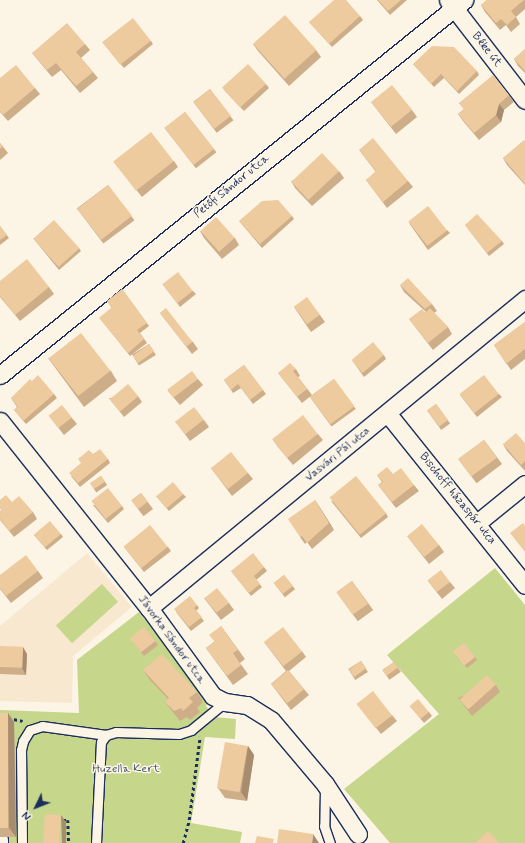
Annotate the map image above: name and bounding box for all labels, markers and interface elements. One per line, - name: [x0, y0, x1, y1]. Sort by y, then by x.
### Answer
- street label: Béke út: [468, 30, 504, 70]
- street label: Petőfi Sándor utca: [191, 152, 273, 222]
- street label: Vasvári Pál utca: [301, 423, 375, 487]
- street label: Bischoff házaspár utca: [414, 449, 500, 549]
- street label: Jávorka Sándor utca: [134, 593, 208, 687]
- park label: Huzella Kert: [93, 763, 159, 777]
- north arrow: [16, 787, 56, 827]
- text: N: [20, 808, 35, 823]

